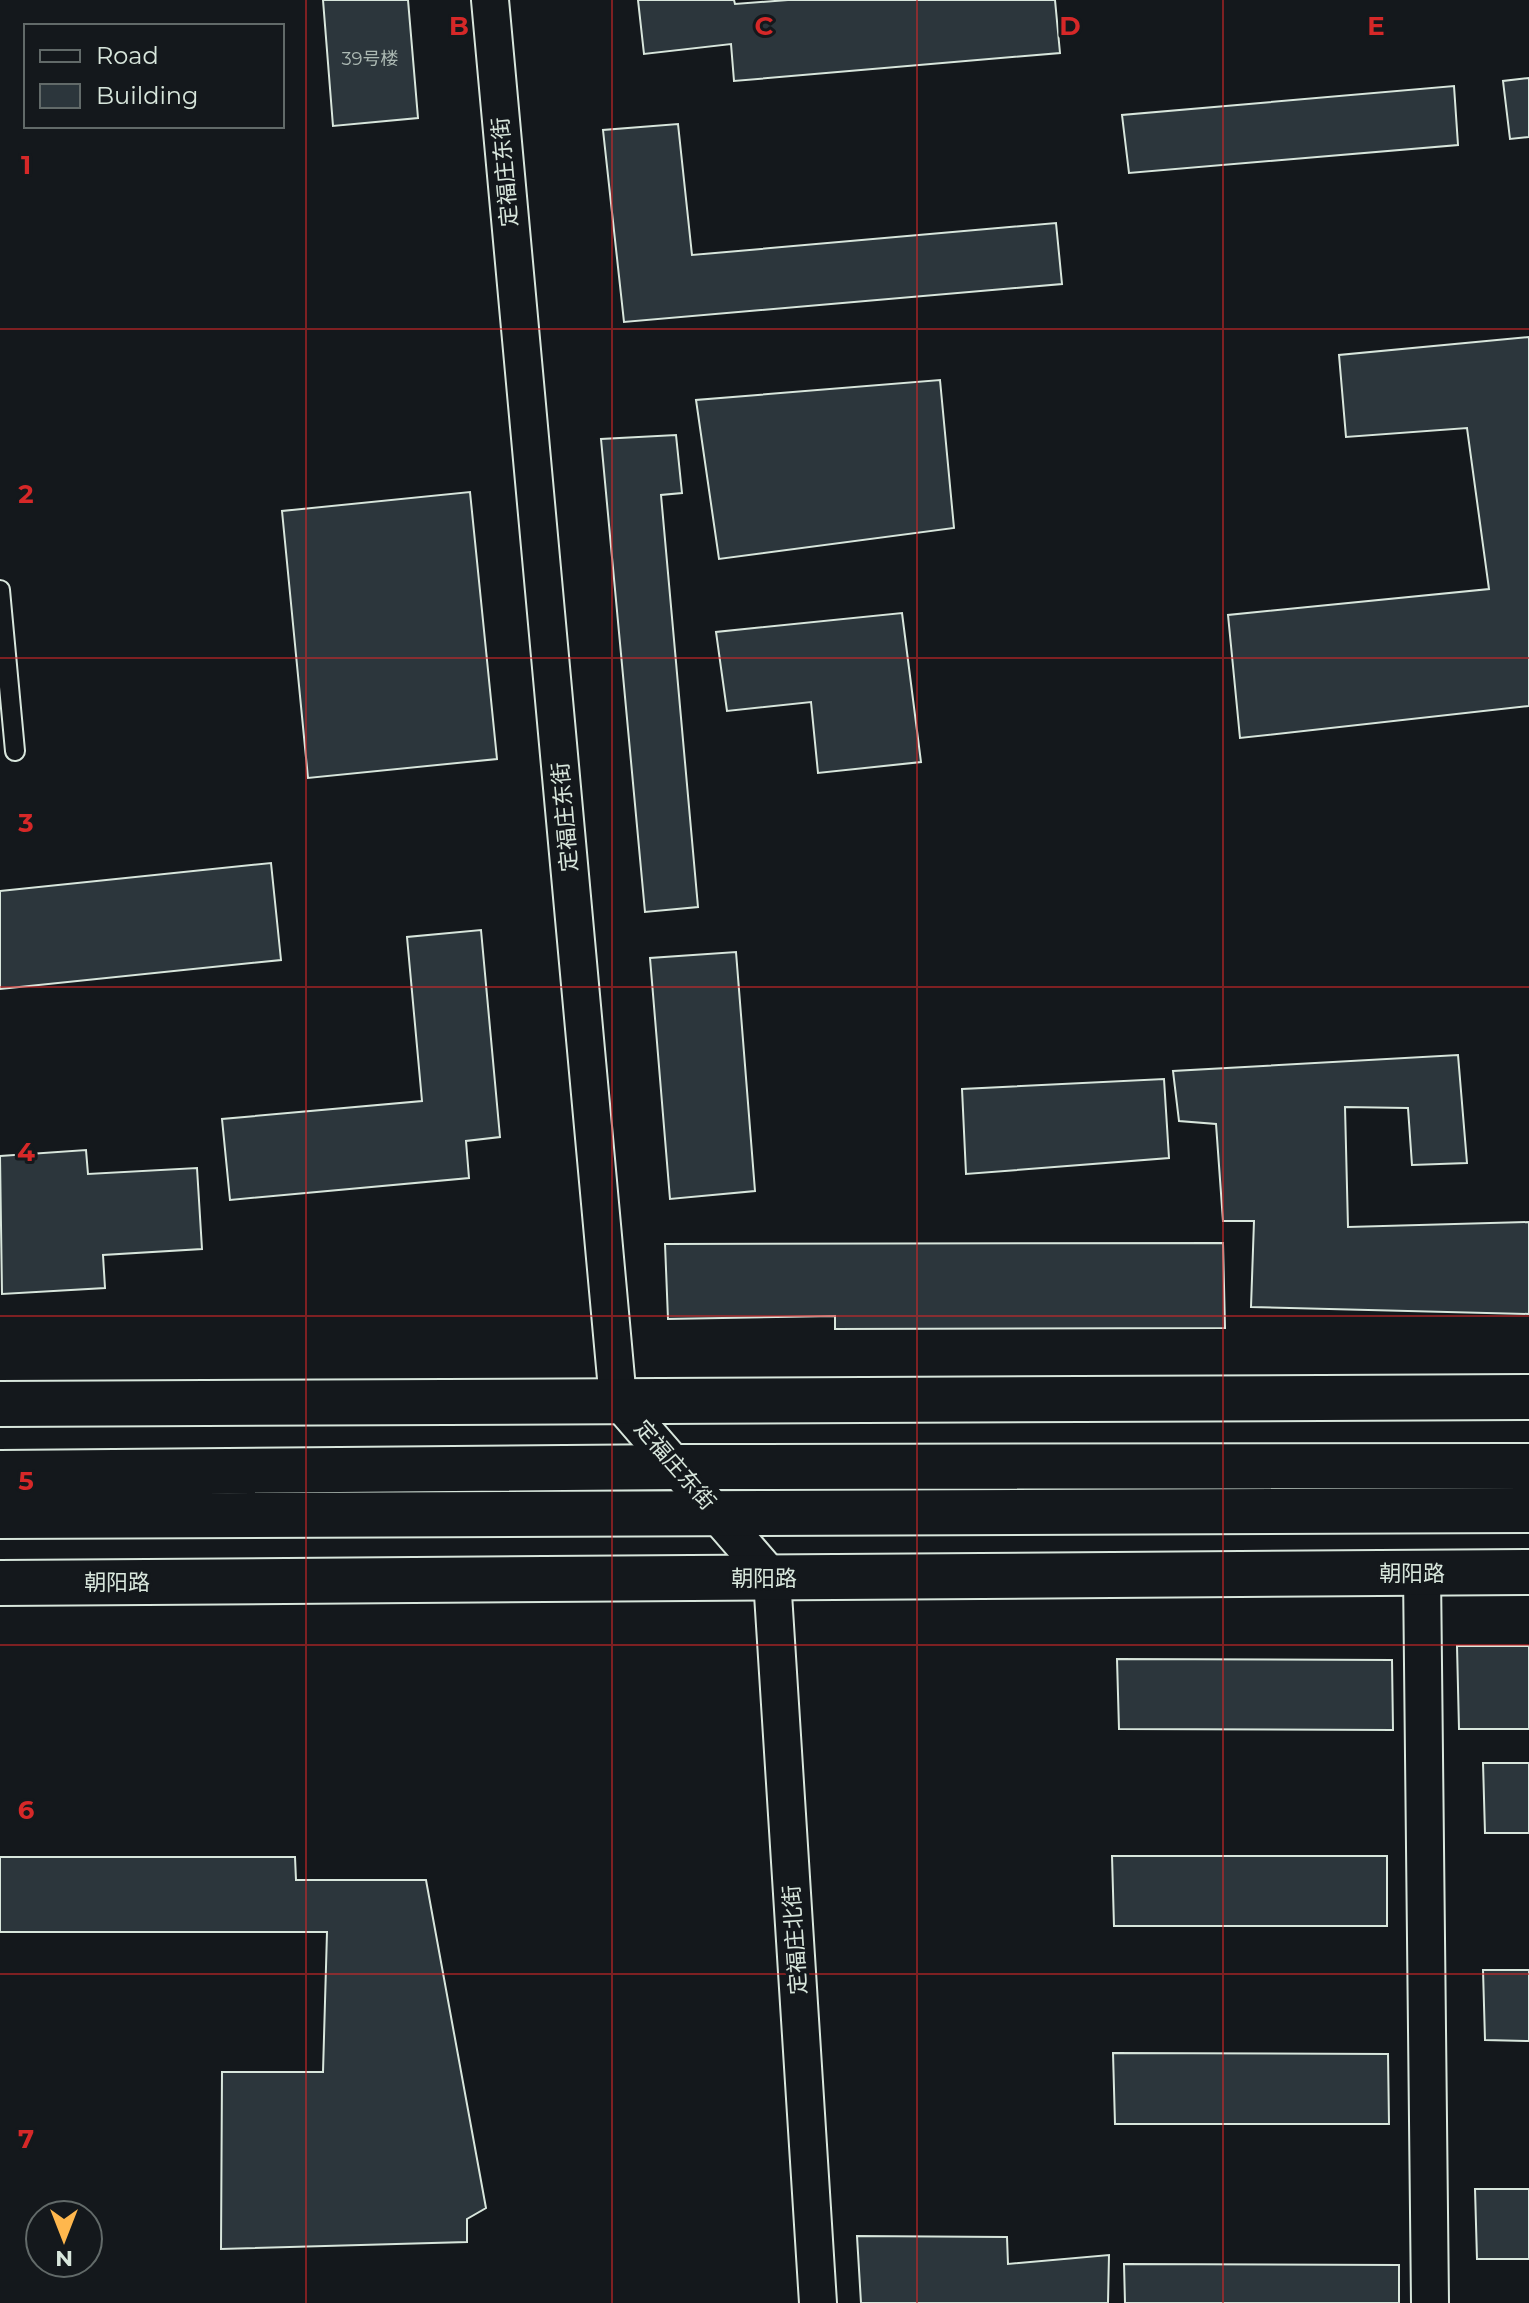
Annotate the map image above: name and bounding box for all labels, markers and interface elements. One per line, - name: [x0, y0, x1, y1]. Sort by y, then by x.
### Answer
- text: B: [449, 10, 469, 42]
- text: C: [755, 10, 774, 42]
- text: D: [1059, 10, 1081, 42]
- text: E: [1367, 10, 1385, 42]
- legend: [24, 24, 284, 128]
- text: Road: [96, 41, 159, 70]
- house number: 39号楼: [341, 48, 399, 70]
- text: Building: [96, 81, 199, 110]
- street label: 定福庄东街: [487, 116, 523, 228]
- text: 1: [21, 149, 31, 181]
- text: 2: [18, 478, 34, 510]
- street label: 定福庄东街: [547, 761, 583, 873]
- text: 3: [17, 807, 34, 839]
- text: 4: [17, 1136, 35, 1168]
- street label: 定福庄东街: [629, 1415, 721, 1515]
- text: 5: [18, 1465, 34, 1497]
- street label: 朝阳路: [1379, 1560, 1445, 1587]
- street label: 朝阳路: [731, 1565, 797, 1592]
- street label: 朝阳路: [84, 1569, 150, 1596]
- text: 6: [18, 1794, 35, 1826]
- street label: 定福庄北街: [778, 1884, 812, 1996]
- text: 7: [18, 2123, 34, 2155]
- north arrow: [24, 2199, 104, 2279]
- text: N: [55, 2245, 73, 2272]

